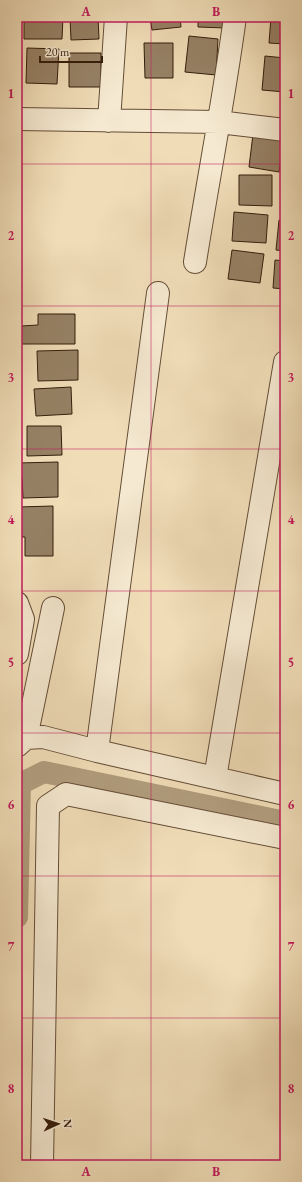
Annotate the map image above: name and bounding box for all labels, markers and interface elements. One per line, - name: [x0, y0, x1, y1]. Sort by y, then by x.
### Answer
- text: A: [80, 3, 91, 20]
- text: B: [212, 3, 220, 20]
- scale bar: [40, 38, 102, 64]
- text: 20 m: [46, 44, 70, 60]
- text: 1: [8, 85, 15, 102]
- text: 1: [288, 85, 295, 102]
- text: 2: [8, 227, 15, 244]
- text: 2: [288, 227, 295, 244]
- text: 3: [8, 369, 15, 386]
- text: 3: [288, 369, 295, 386]
- text: 4: [8, 511, 15, 528]
- text: 4: [288, 511, 295, 528]
- text: 5: [8, 654, 14, 671]
- text: 5: [288, 654, 294, 671]
- text: 6: [8, 796, 15, 813]
- text: 6: [288, 796, 295, 813]
- text: 7: [8, 938, 15, 955]
- text: 7: [288, 938, 295, 955]
- text: 8: [8, 1080, 15, 1097]
- text: 8: [288, 1080, 295, 1097]
- north arrow: [38, 1104, 78, 1144]
- text: N: [61, 1119, 75, 1128]
- text: A: [80, 1163, 91, 1180]
- text: B: [212, 1163, 220, 1180]

